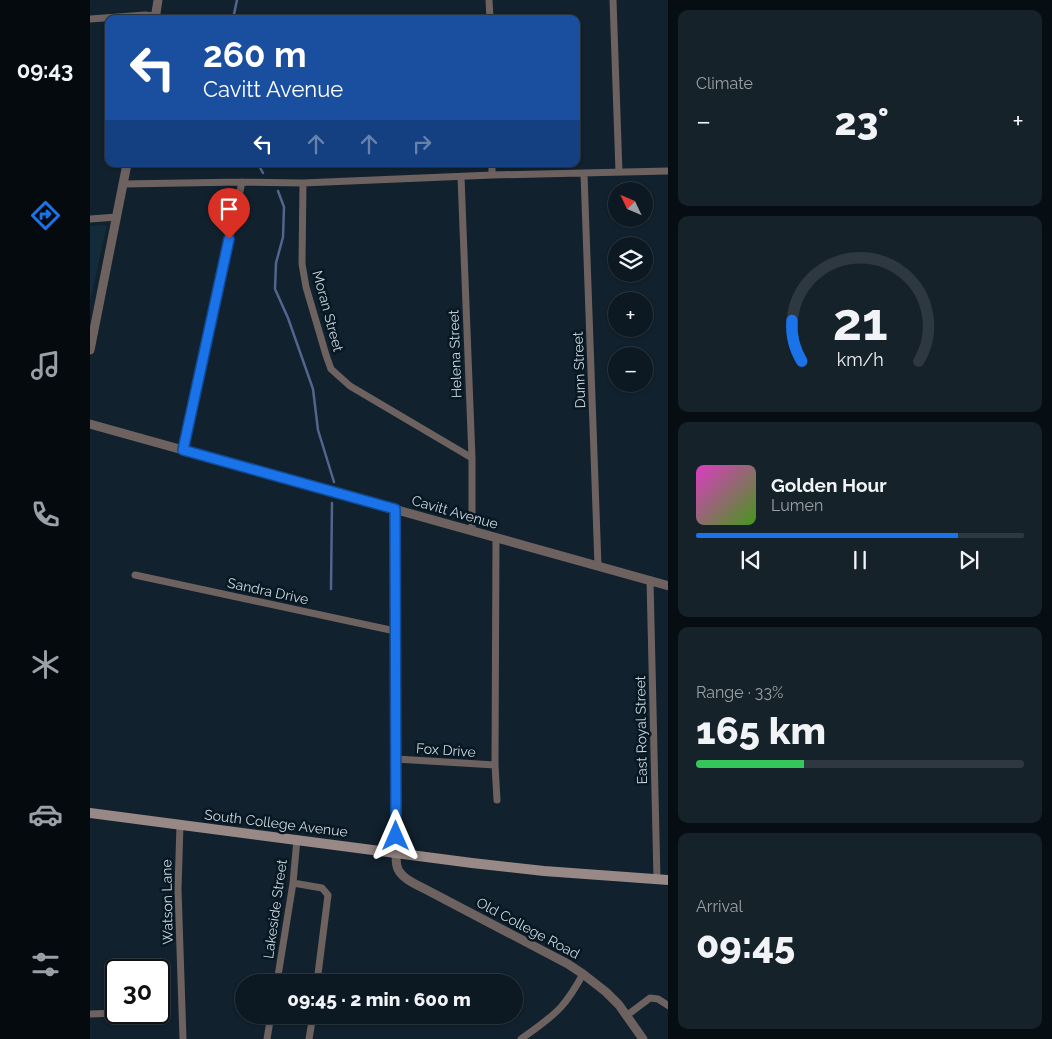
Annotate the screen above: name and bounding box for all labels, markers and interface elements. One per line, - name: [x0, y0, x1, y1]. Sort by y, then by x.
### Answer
- text: 260 m: [203, 34, 306, 75]
- icon: left: [120, 35, 185, 100]
- text: 09:43: [17, 57, 73, 83]
- text: Climate: [696, 74, 753, 93]
- text: Cavitt Avenue: [203, 76, 343, 102]
- text: 23°: [835, 99, 889, 144]
- text: −: [696, 105, 711, 138]
- text: +: [1012, 105, 1024, 138]
- icon: left: [249, 130, 277, 158]
- icon: ahead: [302, 130, 330, 158]
- icon: ahead: [355, 130, 383, 158]
- icon: right: [408, 130, 436, 158]
- north arrow: [608, 182, 652, 228]
- map controls: [608, 182, 653, 392]
- pin: [208, 188, 250, 239]
- icon: arrive: [215, 195, 243, 223]
- icon: directions: [28, 198, 63, 233]
- button: layers: [608, 237, 653, 282]
- street label: Moran Street: [309, 269, 347, 354]
- text: 21: [832, 291, 888, 352]
- button: +: [608, 292, 653, 337]
- street label: Helena Street: [445, 309, 465, 399]
- street label: Dunn Street: [570, 331, 588, 409]
- button: −: [608, 347, 653, 392]
- icon: music: [28, 348, 63, 383]
- text: km/h: [836, 349, 884, 370]
- text: Golden Hour: [771, 474, 887, 496]
- street label: Cavitt Avenue: [410, 492, 500, 532]
- text: Lumen: [771, 496, 823, 515]
- icon: phone: [28, 497, 63, 532]
- icon: previous: [737, 546, 765, 574]
- icon: pause: [846, 546, 874, 574]
- icon: next: [955, 546, 983, 574]
- street label: Sandra Drive: [226, 575, 310, 607]
- icon: climate: [28, 647, 63, 682]
- street label: East Royal Street: [632, 675, 650, 785]
- text: Range · 33%: [696, 683, 783, 702]
- text: 165 km: [696, 708, 826, 753]
- street label: Fox Drive: [416, 740, 476, 760]
- icon: car: [28, 797, 63, 832]
- street label: South College Avenue: [203, 806, 349, 840]
- position arrow: [369, 809, 421, 861]
- street label: Lakeside Street: [260, 858, 290, 960]
- street label: Watson Lane: [158, 859, 176, 945]
- street label: Old College Road: [474, 894, 582, 962]
- text: Arrival: [696, 897, 743, 916]
- text: 09:45: [696, 922, 795, 967]
- icon: filters: [28, 947, 63, 982]
- speed limit sign: 30: [105, 959, 170, 1024]
- text: 09:45 · 2 min · 600 m: [287, 988, 471, 1010]

